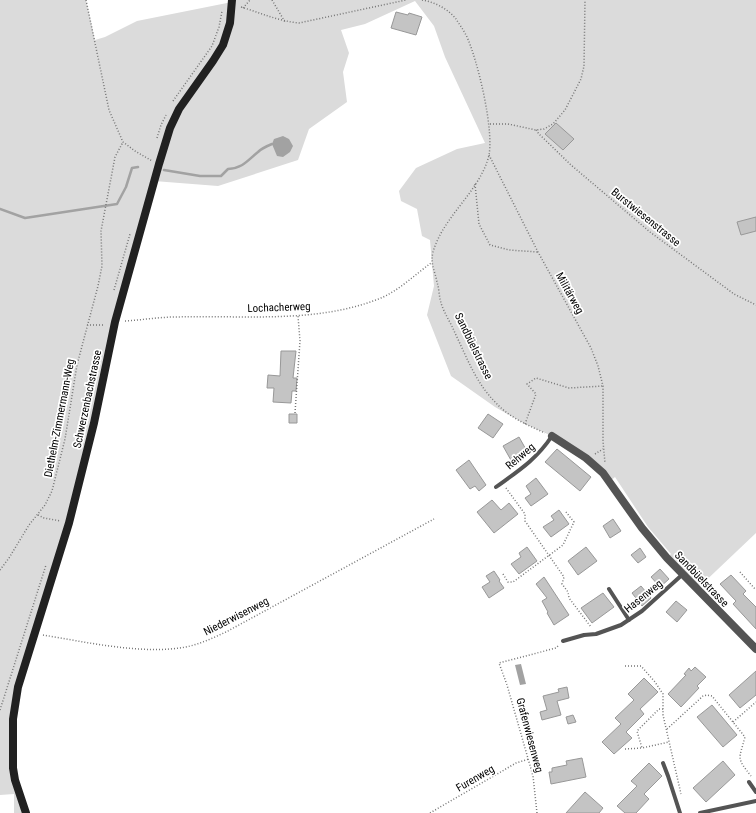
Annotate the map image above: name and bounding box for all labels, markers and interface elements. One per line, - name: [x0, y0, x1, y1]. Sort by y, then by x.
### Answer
- street label: Burstwiesenstrasse: [609, 186, 683, 249]
- street label: Militärweg: [553, 270, 586, 316]
- street label: Lochacherweg: [247, 300, 311, 315]
- street label: Sandbüelstrasse: [452, 311, 495, 381]
- street label: Schwerzenbachstrasse: [71, 349, 104, 449]
- street label: Diethelm-Zimmermann-Weg: [42, 358, 77, 478]
- street label: Rehweg: [503, 440, 538, 472]
- street label: Sandbüelstrasse: [672, 549, 731, 610]
- street label: Hasenweg: [622, 577, 665, 616]
- street label: Niederwisenweg: [201, 594, 271, 638]
- street label: Grafenwiesenweg: [513, 696, 546, 774]
- street label: Furenweg: [454, 762, 497, 795]

